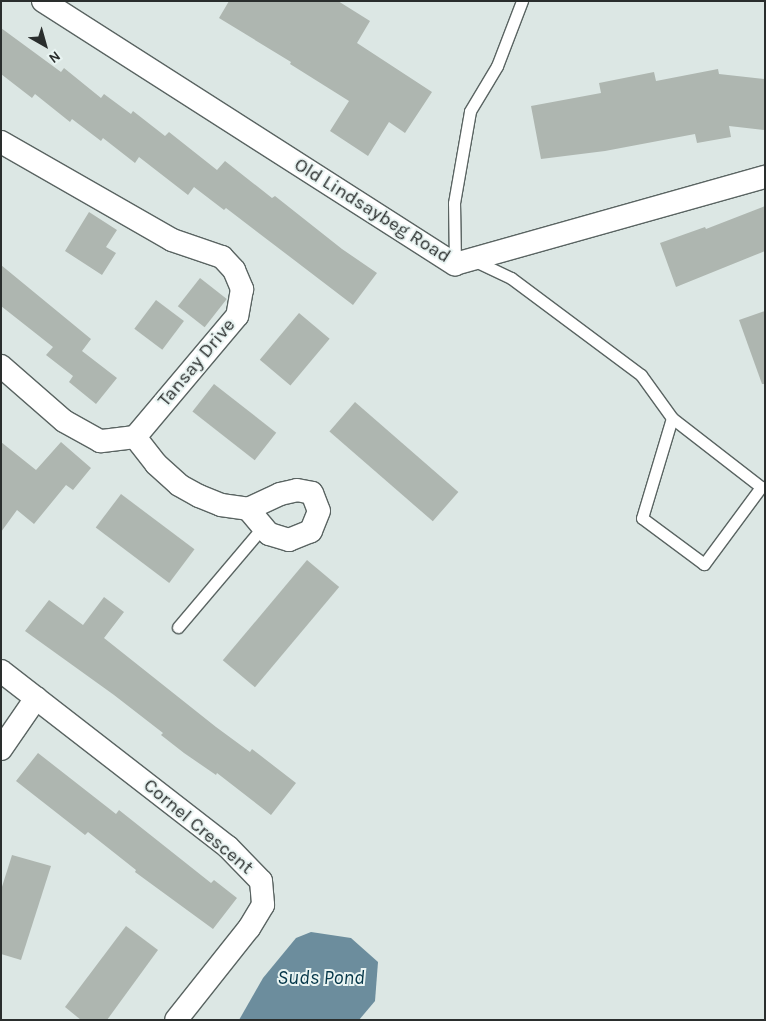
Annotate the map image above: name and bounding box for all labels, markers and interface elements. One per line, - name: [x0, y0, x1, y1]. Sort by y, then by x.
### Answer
- north arrow: [20, 20, 70, 70]
- text: N: [45, 47, 64, 67]
- street label: Old Lindsaybeg Road: [290, 154, 454, 268]
- street label: Tansay Drive: [154, 314, 240, 412]
- street label: Cornel Crescent: [138, 774, 258, 880]
- water label: Suds Pond: [277, 965, 365, 989]

